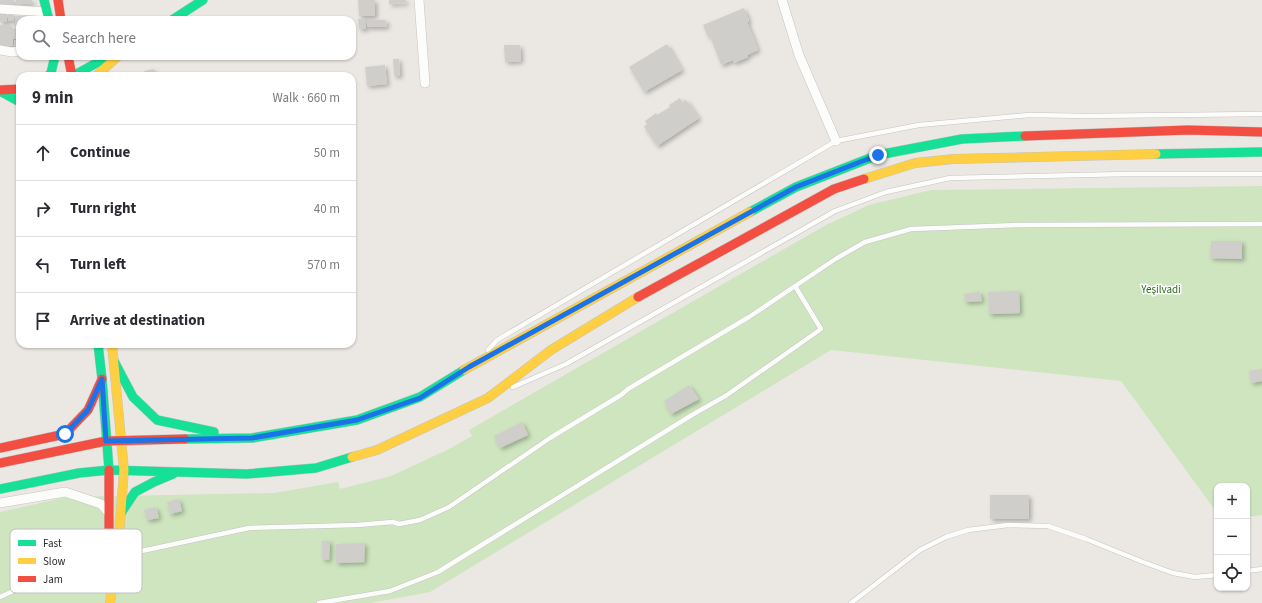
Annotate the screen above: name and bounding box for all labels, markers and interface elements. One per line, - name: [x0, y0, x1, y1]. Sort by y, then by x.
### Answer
- search box: [16, 16, 356, 60]
- icon: search: [30, 27, 52, 49]
- text: Search here: [62, 28, 136, 49]
- text: 9 min: [32, 86, 73, 110]
- text: Walk · 660 m: [272, 89, 340, 107]
- icon: ahead: [32, 142, 54, 164]
- text: Continue: [70, 142, 130, 163]
- text: 50 m: [314, 144, 340, 162]
- route end: [869, 146, 887, 164]
- icon: right: [32, 198, 54, 220]
- text: Turn right: [70, 198, 136, 219]
- text: 40 m: [314, 200, 340, 218]
- icon: left: [32, 254, 54, 276]
- text: Turn left: [70, 254, 126, 275]
- text: 570 m: [307, 256, 340, 274]
- park label: Yeşilvadi: [1140, 282, 1181, 297]
- icon: arrive: [32, 310, 54, 332]
- text: Arrive at destination: [70, 310, 205, 331]
- route start: [56, 425, 74, 443]
- map controls: [1214, 483, 1250, 591]
- button: +: [1214, 483, 1250, 519]
- button: −: [1214, 519, 1250, 555]
- legend: [10, 529, 142, 593]
- text: Fast: [43, 536, 62, 551]
- text: Slow: [43, 554, 66, 569]
- button: locate: [1214, 555, 1250, 591]
- text: Jam: [43, 572, 63, 587]

